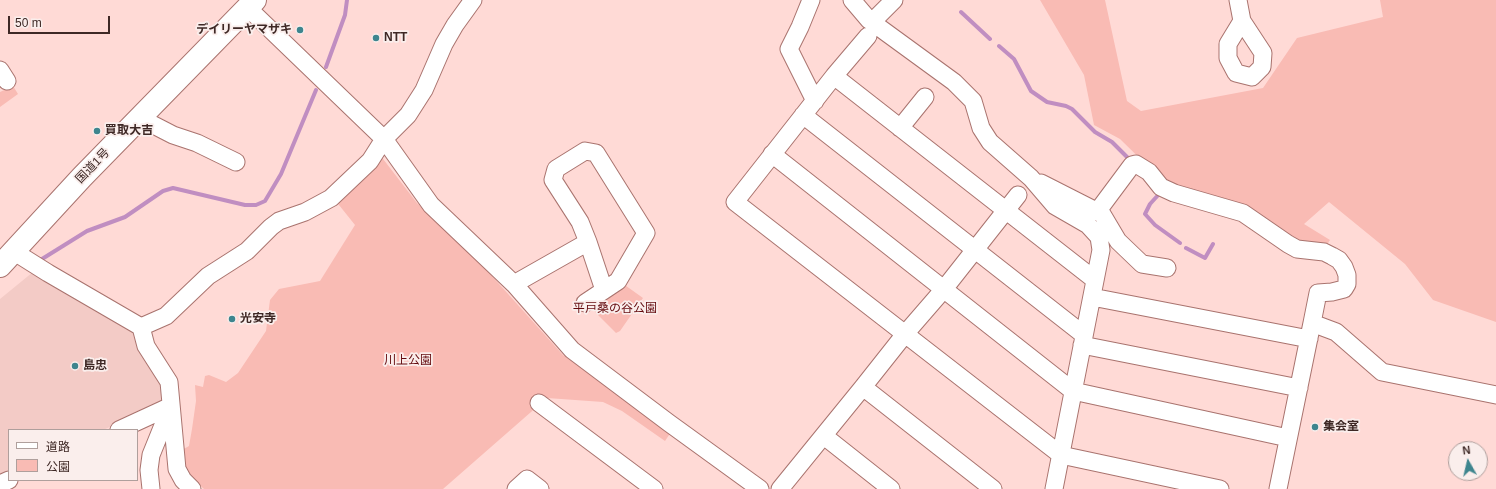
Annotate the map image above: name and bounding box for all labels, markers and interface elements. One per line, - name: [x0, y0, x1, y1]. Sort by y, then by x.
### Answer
- scale bar: [10, 8, 112, 34]
- text: 50 m: [15, 16, 42, 30]
- place label: デイリーヤマザキ: [196, 23, 292, 37]
- marker: デイリーヤマザキ: [295, 25, 305, 35]
- place label: NTT: [384, 31, 407, 45]
- marker: NTT: [371, 33, 381, 43]
- place label: 買取大吉: [105, 124, 153, 138]
- marker: 買取大吉: [92, 126, 102, 136]
- street label: 国道1号: [73, 146, 113, 186]
- park label: 平戸桑の谷公園: [573, 302, 657, 316]
- place label: 光安寺: [240, 312, 276, 326]
- marker: 光安寺: [227, 314, 237, 324]
- park label: 川上公園: [384, 354, 432, 368]
- place label: 島忠: [83, 359, 107, 373]
- marker: 島忠: [70, 361, 80, 371]
- place label: 集会室: [1323, 420, 1359, 434]
- marker: 集会室: [1310, 422, 1320, 432]
- legend: [8, 429, 138, 481]
- text: 道路: [46, 440, 70, 454]
- north arrow: [1448, 441, 1488, 481]
- text: N: [1462, 444, 1471, 457]
- text: 公園: [46, 460, 70, 474]

